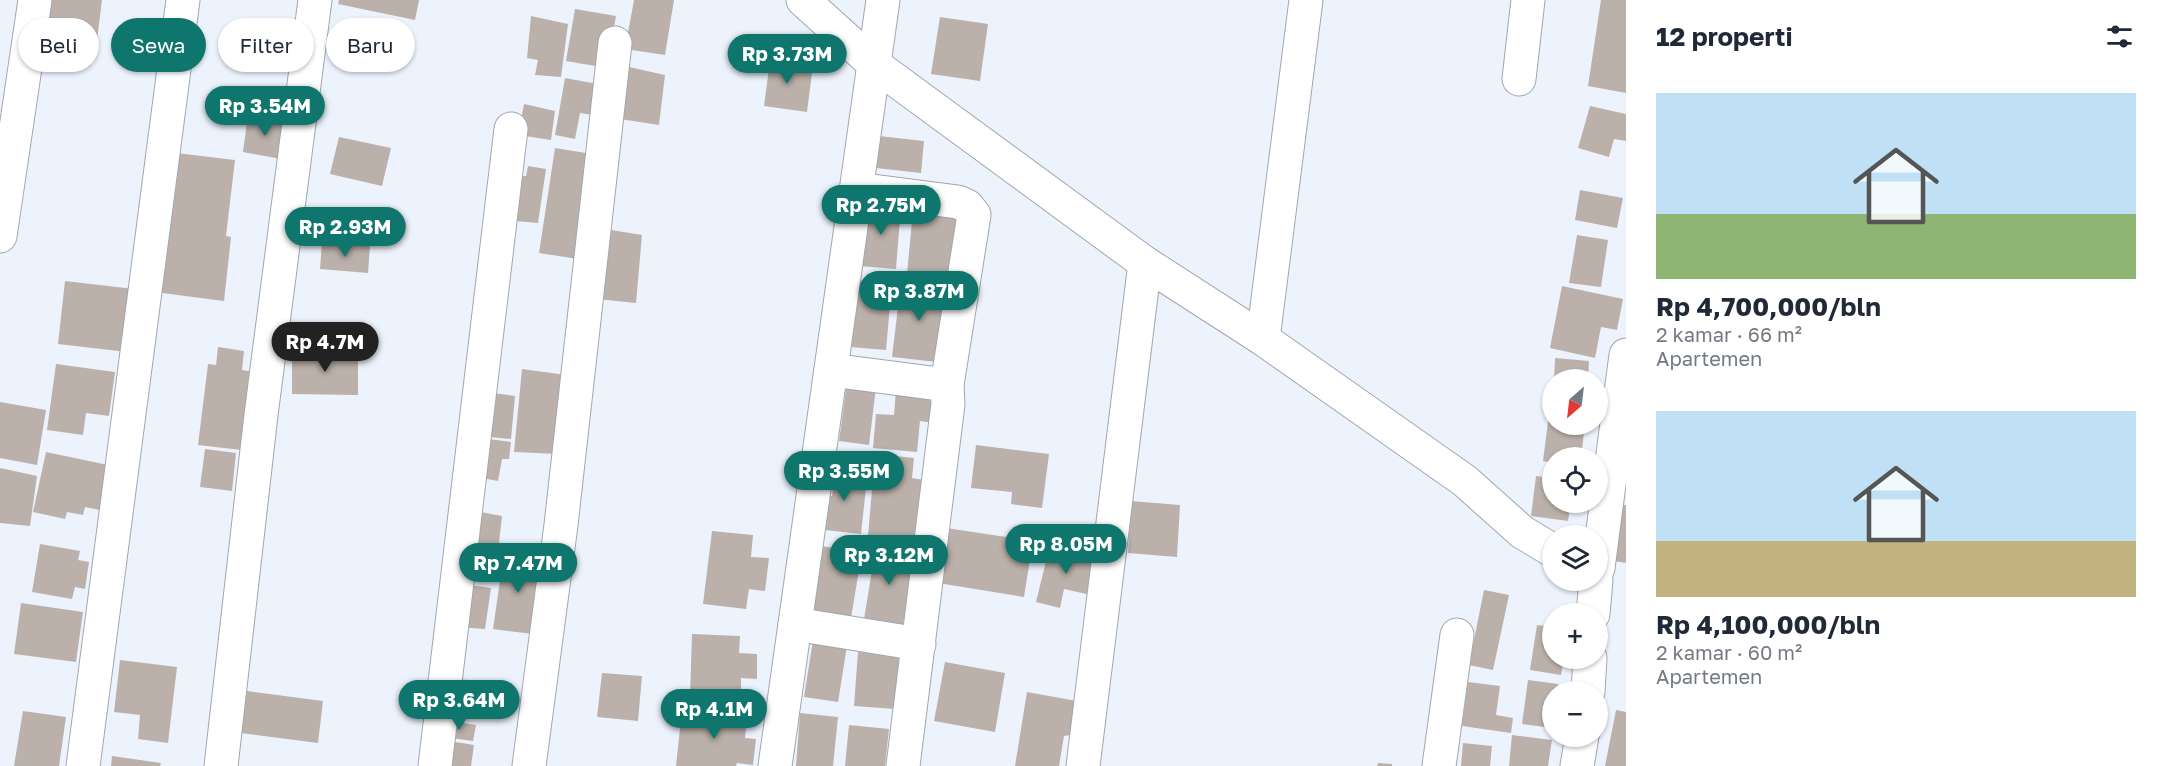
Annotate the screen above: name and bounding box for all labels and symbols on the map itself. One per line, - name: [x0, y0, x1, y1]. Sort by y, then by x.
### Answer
- pin: Rp 3.73M: [725, 34, 849, 85]
- pin: Rp 3.54M: [203, 86, 327, 137]
- pin: Rp 2.75M: [819, 185, 943, 236]
- pin: Rp 2.93M: [283, 207, 407, 258]
- pin: Rp 3.87M: [857, 271, 981, 322]
- pin: Rp 4.7M: [270, 322, 380, 373]
- north arrow: [1542, 369, 1608, 435]
- pin: Rp 3.55M: [782, 451, 906, 502]
- pin: Rp 8.05M: [1004, 524, 1128, 575]
- pin: Rp 3.12M: [827, 535, 951, 586]
- pin: Rp 7.47M: [456, 543, 580, 594]
- pin: Rp 3.64M: [397, 680, 521, 731]
- pin: Rp 4.1M: [659, 689, 769, 740]

